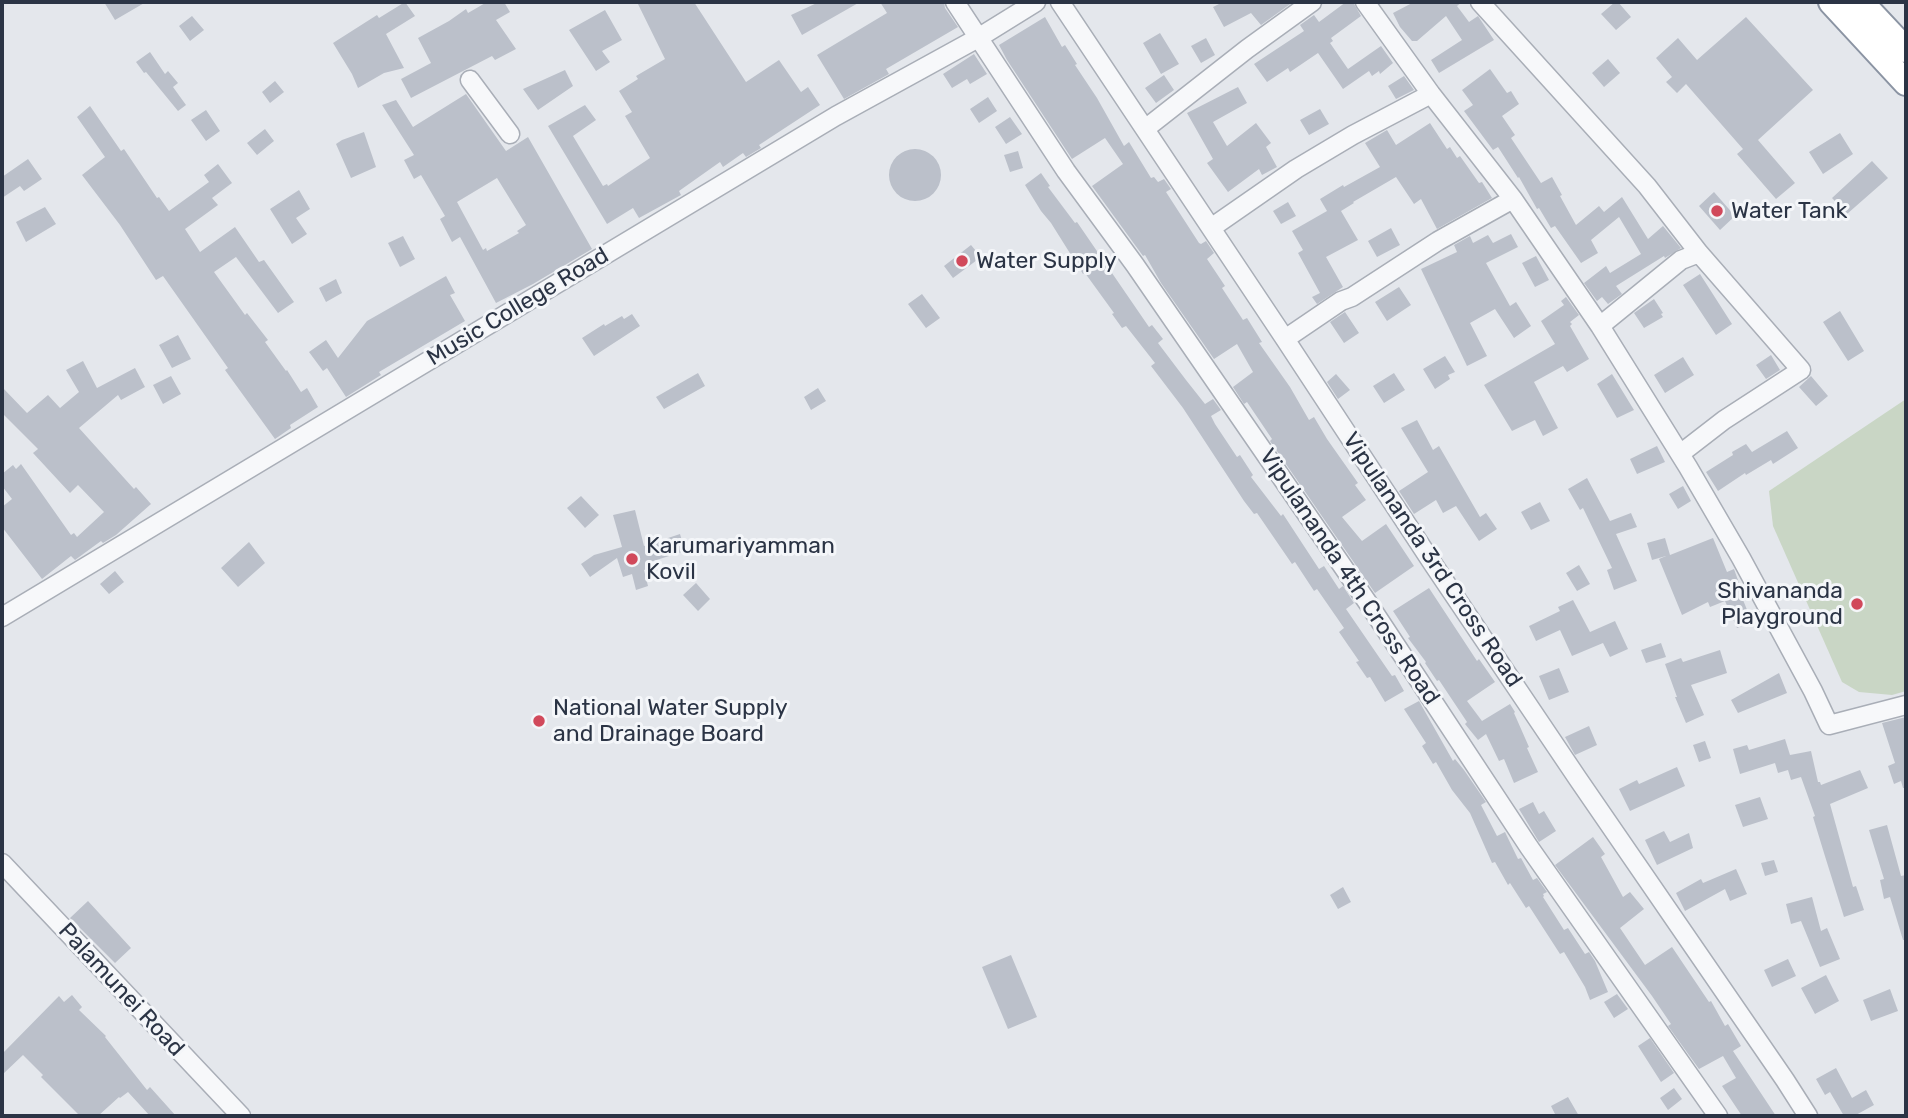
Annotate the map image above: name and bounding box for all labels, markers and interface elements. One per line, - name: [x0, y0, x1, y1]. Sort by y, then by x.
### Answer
- place label: Water Tank: [1731, 197, 1847, 225]
- marker: Water Tank: [1709, 203, 1725, 219]
- street label: Music College Road: [422, 242, 614, 372]
- place label: Water Supply: [976, 247, 1117, 275]
- marker: Water Supply: [954, 253, 970, 269]
- street label: Vipulananda 3rd Cross Road: [1336, 427, 1528, 693]
- street label: Vipulananda 4th Cross Road: [1253, 444, 1445, 710]
- place label: Karumariyamman Kovil: [646, 532, 835, 586]
- marker: Karumariyamman Kovil: [624, 551, 640, 567]
- place label: Shivananda Playground: [1717, 577, 1843, 631]
- marker: Shivananda Playground: [1849, 596, 1865, 612]
- place label: National Water Supply and Drainage Board: [553, 694, 788, 748]
- marker: National Water Supply and Drainage Board: [531, 713, 547, 729]
- street label: Palamunei Road: [52, 918, 190, 1062]

